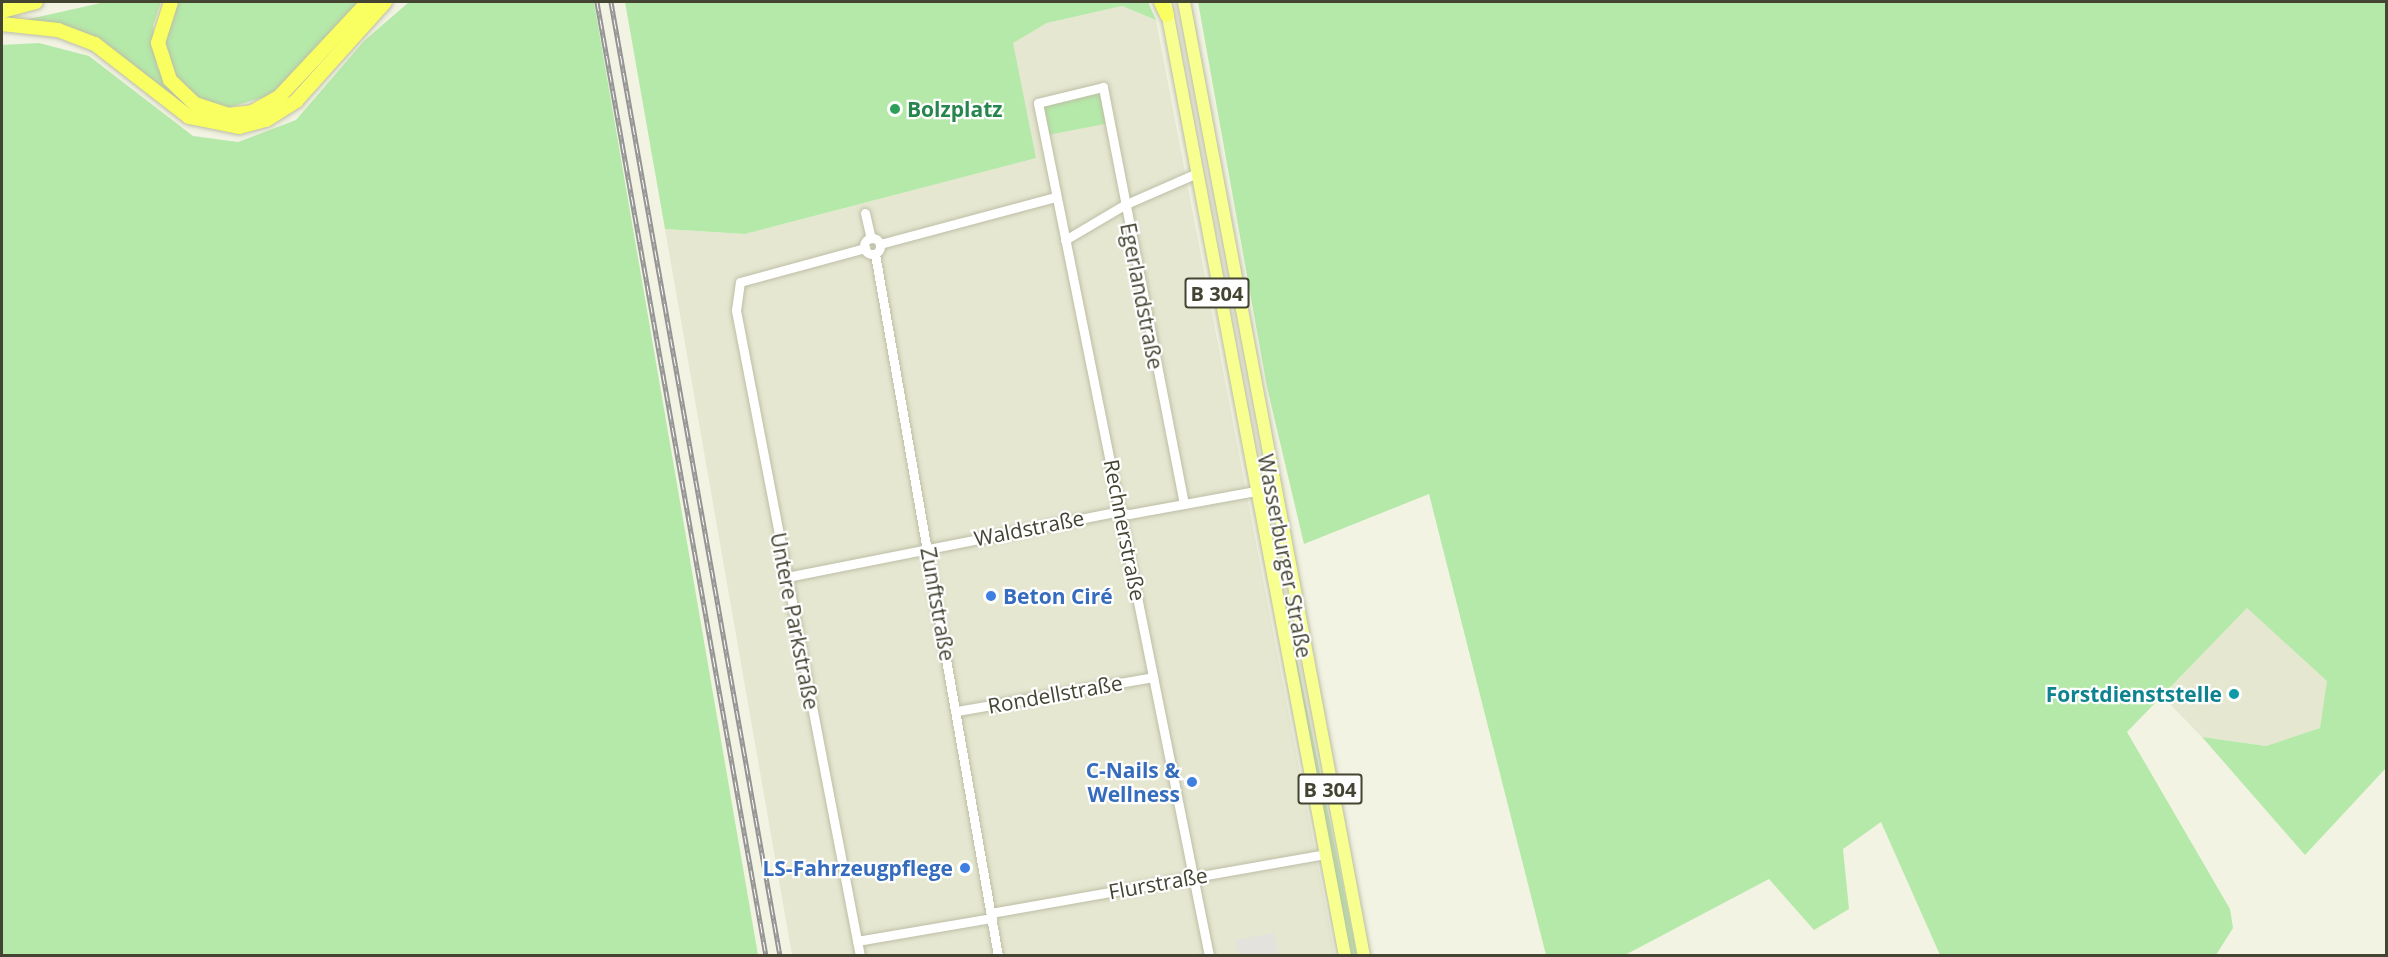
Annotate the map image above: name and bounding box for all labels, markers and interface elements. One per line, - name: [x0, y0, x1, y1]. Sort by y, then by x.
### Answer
- place label: Bolzplatz: [907, 96, 1003, 122]
- marker: Bolzplatz: [888, 102, 902, 116]
- street label: Egerlandstraße: [1115, 221, 1169, 371]
- road number: B 304: [1184, 276, 1250, 310]
- street label: Wasserburger Straße: [1253, 452, 1317, 660]
- street label: Rechnerstraße: [1099, 457, 1151, 603]
- street label: Waldstraße: [972, 505, 1086, 551]
- street label: Untere Parkstraße: [765, 530, 825, 712]
- street label: Zunftstraße: [916, 545, 960, 663]
- place label: Beton Ciré: [1003, 583, 1113, 609]
- marker: Beton Ciré: [984, 589, 998, 603]
- street label: Rondellstraße: [986, 670, 1124, 718]
- place label: Forstdienststelle: [2046, 681, 2222, 707]
- marker: Forstdienststelle: [2227, 687, 2241, 701]
- place label: C-Nails & Wellness: [1086, 757, 1180, 807]
- road number: B 304: [1297, 772, 1363, 806]
- marker: C-Nails & Wellness: [1185, 775, 1199, 789]
- place label: LS-Fahrzeugpflege: [762, 855, 953, 881]
- marker: LS-Fahrzeugpflege: [958, 861, 972, 875]
- street label: Flurstraße: [1106, 862, 1210, 904]

